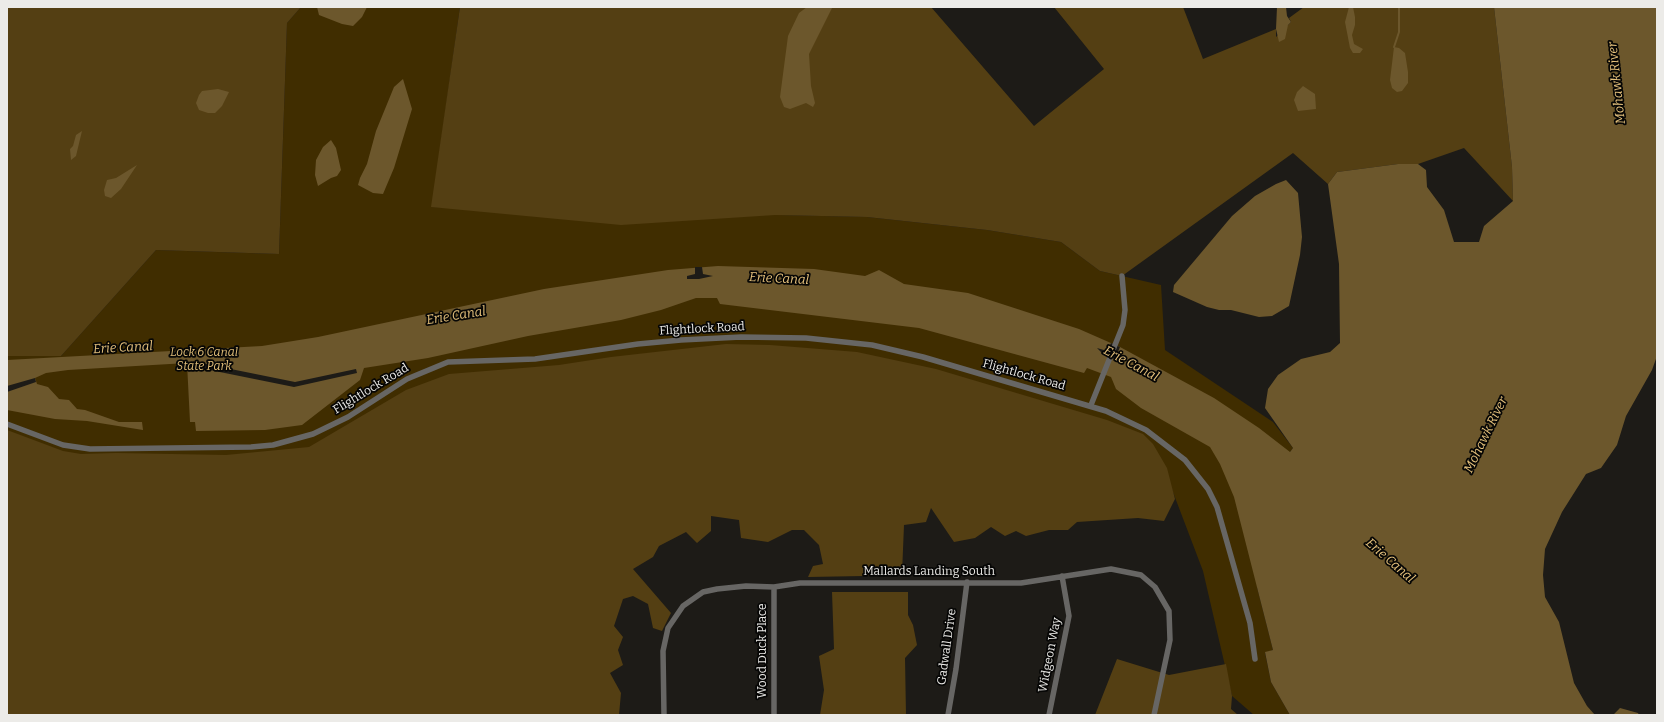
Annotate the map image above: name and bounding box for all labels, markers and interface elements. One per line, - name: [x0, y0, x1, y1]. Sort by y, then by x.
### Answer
- water label: Mohawk River: [1605, 41, 1629, 125]
- water label: Erie Canal: [749, 270, 809, 288]
- water label: Erie Canal: [425, 304, 487, 328]
- street label: Flightlock Road: [659, 320, 745, 338]
- water label: Erie Canal: [93, 339, 153, 357]
- water label: Erie Canal: [1101, 343, 1161, 385]
- park label: Lock 6 Canal State Park: [170, 346, 238, 374]
- street label: Flightlock Road: [981, 356, 1067, 394]
- street label: Flightlock Road: [331, 361, 411, 417]
- water label: Mohawk River: [1461, 395, 1511, 475]
- water label: Erie Canal: [1362, 535, 1418, 587]
- street label: Mallards Landing South: [863, 565, 995, 579]
- street label: Wood Duck Place: [756, 603, 770, 699]
- street label: Gadwall Drive: [935, 608, 959, 686]
- street label: Widgeon Way: [1036, 616, 1064, 694]

